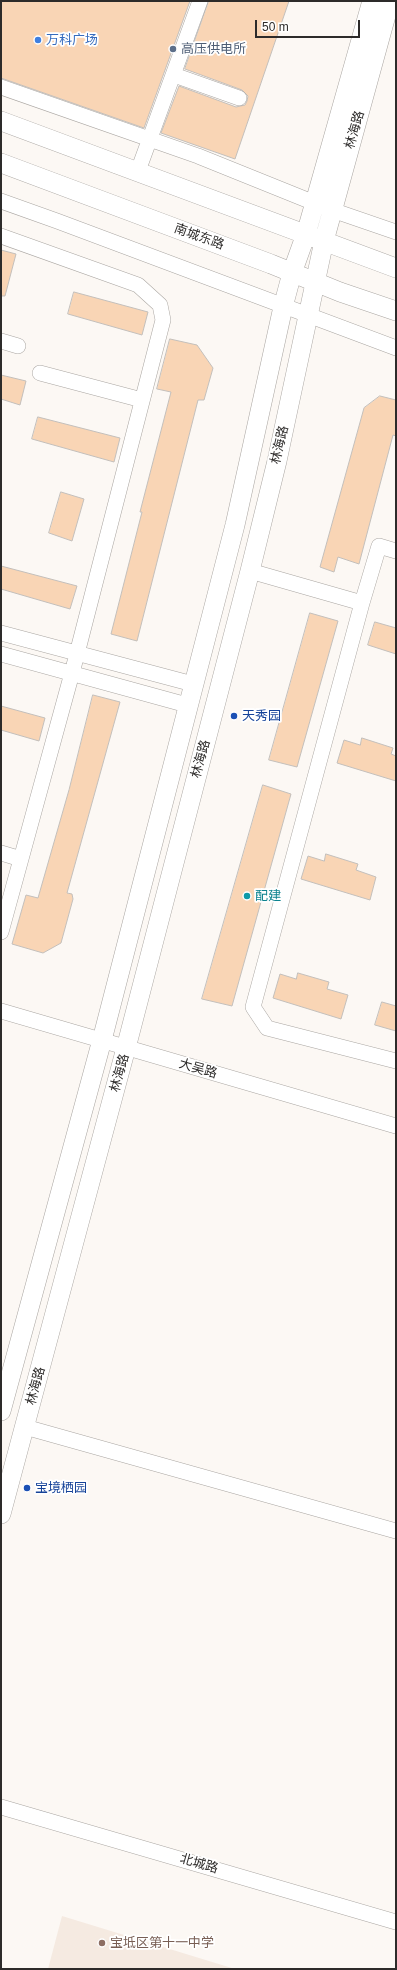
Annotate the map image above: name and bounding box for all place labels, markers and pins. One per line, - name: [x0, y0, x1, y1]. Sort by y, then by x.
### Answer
- place label: 万科广场: [46, 32, 98, 48]
- marker: 万科广场: [33, 35, 43, 45]
- place label: 高压供电所: [181, 41, 246, 57]
- marker: 高压供电所: [168, 44, 178, 54]
- place label: 天秀园: [242, 708, 281, 724]
- marker: 天秀园: [229, 711, 239, 721]
- place label: 配建: [255, 888, 281, 904]
- marker: 配建: [242, 891, 252, 901]
- place label: 宝境栖园: [35, 1480, 87, 1496]
- marker: 宝境栖园: [22, 1483, 32, 1493]
- place label: 宝坻区第十一中学: [110, 1935, 214, 1951]
- marker: 宝坻区第十一中学: [97, 1938, 107, 1948]

